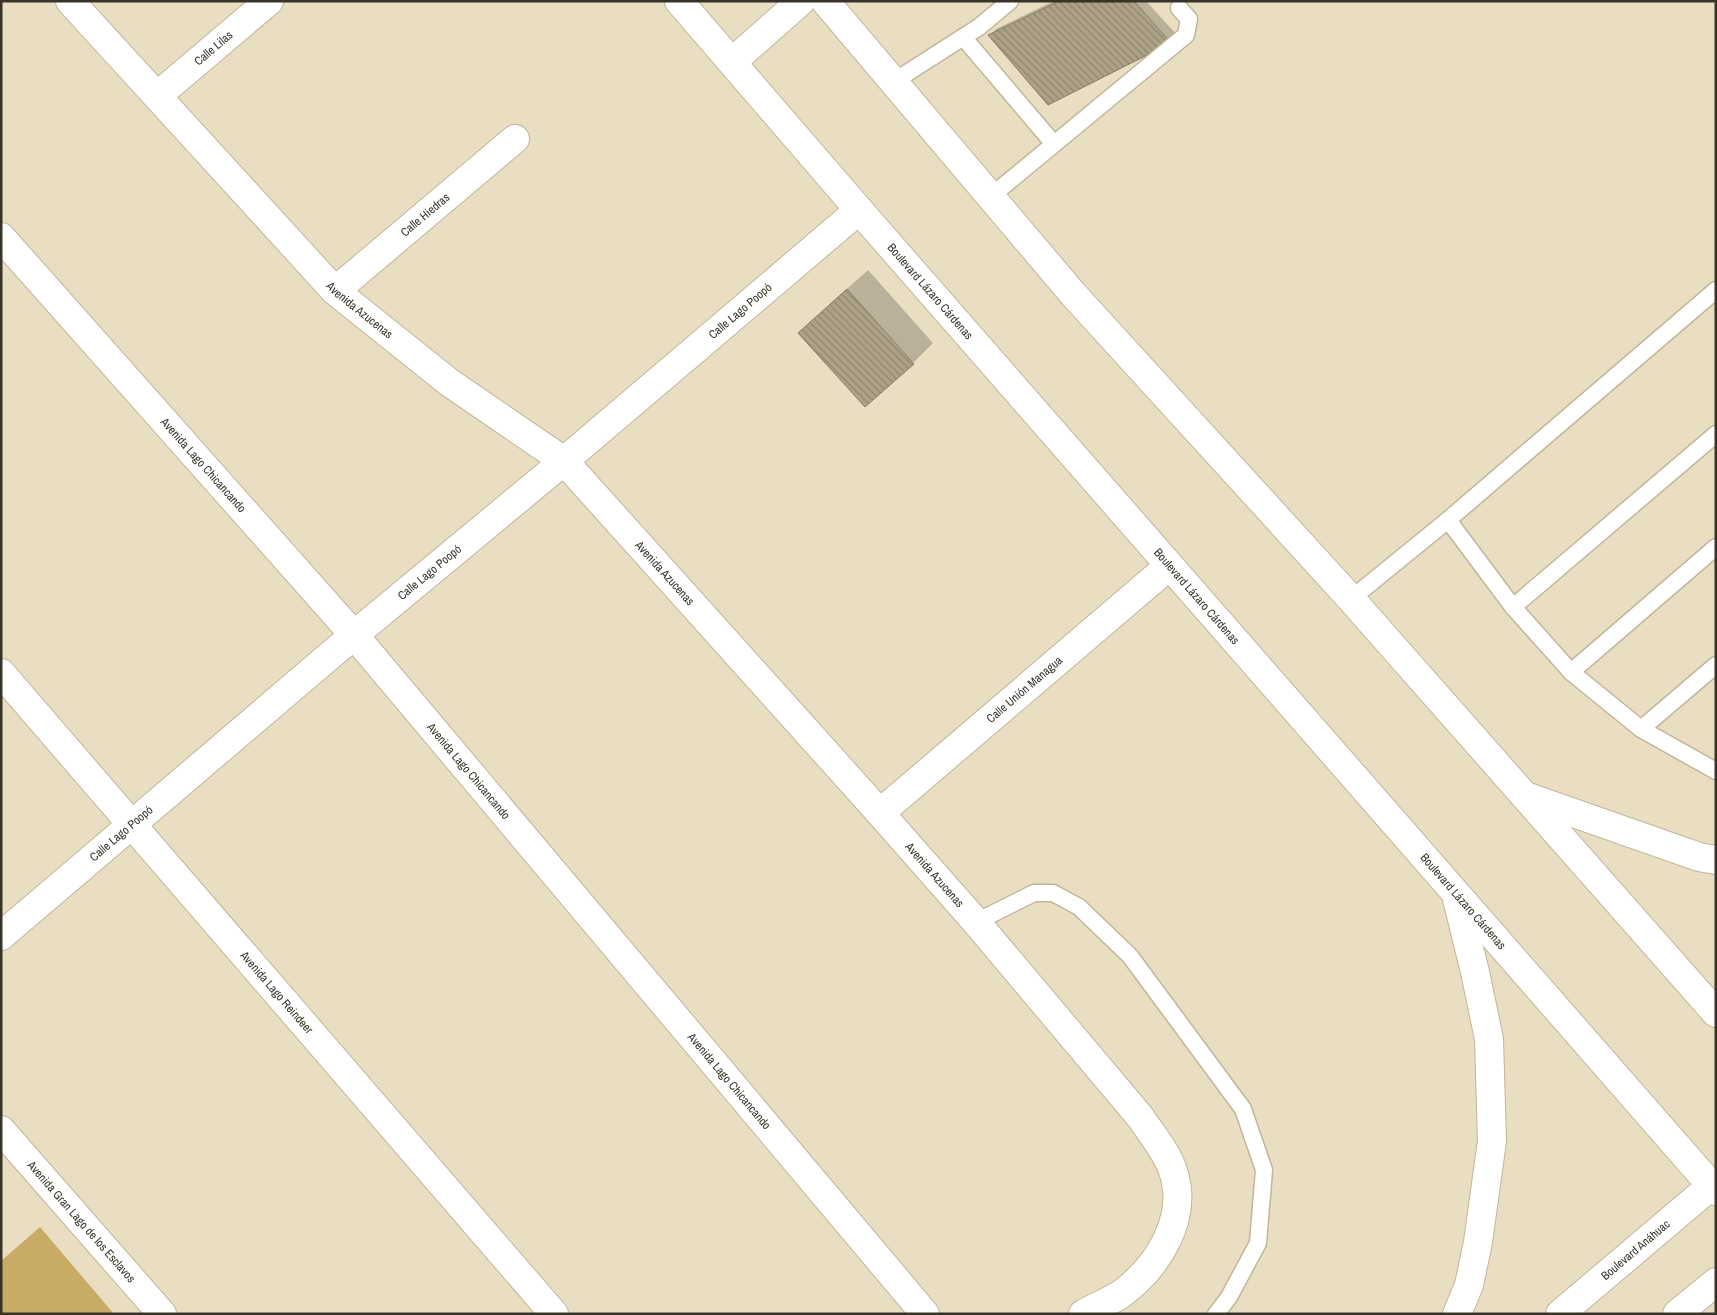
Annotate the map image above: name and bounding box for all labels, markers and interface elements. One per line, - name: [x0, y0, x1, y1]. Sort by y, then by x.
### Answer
- street label: Calle Lilas: [191, 27, 236, 69]
- street label: Calle Hiedras: [397, 189, 453, 240]
- street label: Boulevard Lázaro Cárdenas: [884, 240, 977, 343]
- street label: Avenida Azucenas: [322, 278, 396, 342]
- street label: Calle Lago Poopó: [705, 280, 775, 343]
- street label: Avenida Lago Chicancando: [156, 414, 250, 516]
- street label: Avenida Azucenas: [631, 537, 698, 609]
- street label: Calle Lago Poopó: [394, 541, 465, 604]
- street label: Boulevard Lázaro Cárdenas: [1150, 545, 1243, 648]
- street label: Calle Unión Managua: [983, 652, 1066, 727]
- street label: Avenida Lago Chicancando: [423, 719, 514, 823]
- street label: Calle Lago Poopó: [86, 802, 156, 865]
- street label: Avenida Azucenas: [901, 838, 968, 911]
- street label: Boulevard Lázaro Cárdenas: [1417, 850, 1510, 953]
- street label: Avenida Lago Reindeer: [236, 947, 317, 1038]
- street label: Avenida Lago Chicancando: [683, 1029, 774, 1133]
- street label: Avenida Gran Lago de los Esclavos: [23, 1157, 139, 1286]
- street label: Boulevard Anáhuac: [1598, 1216, 1673, 1284]

